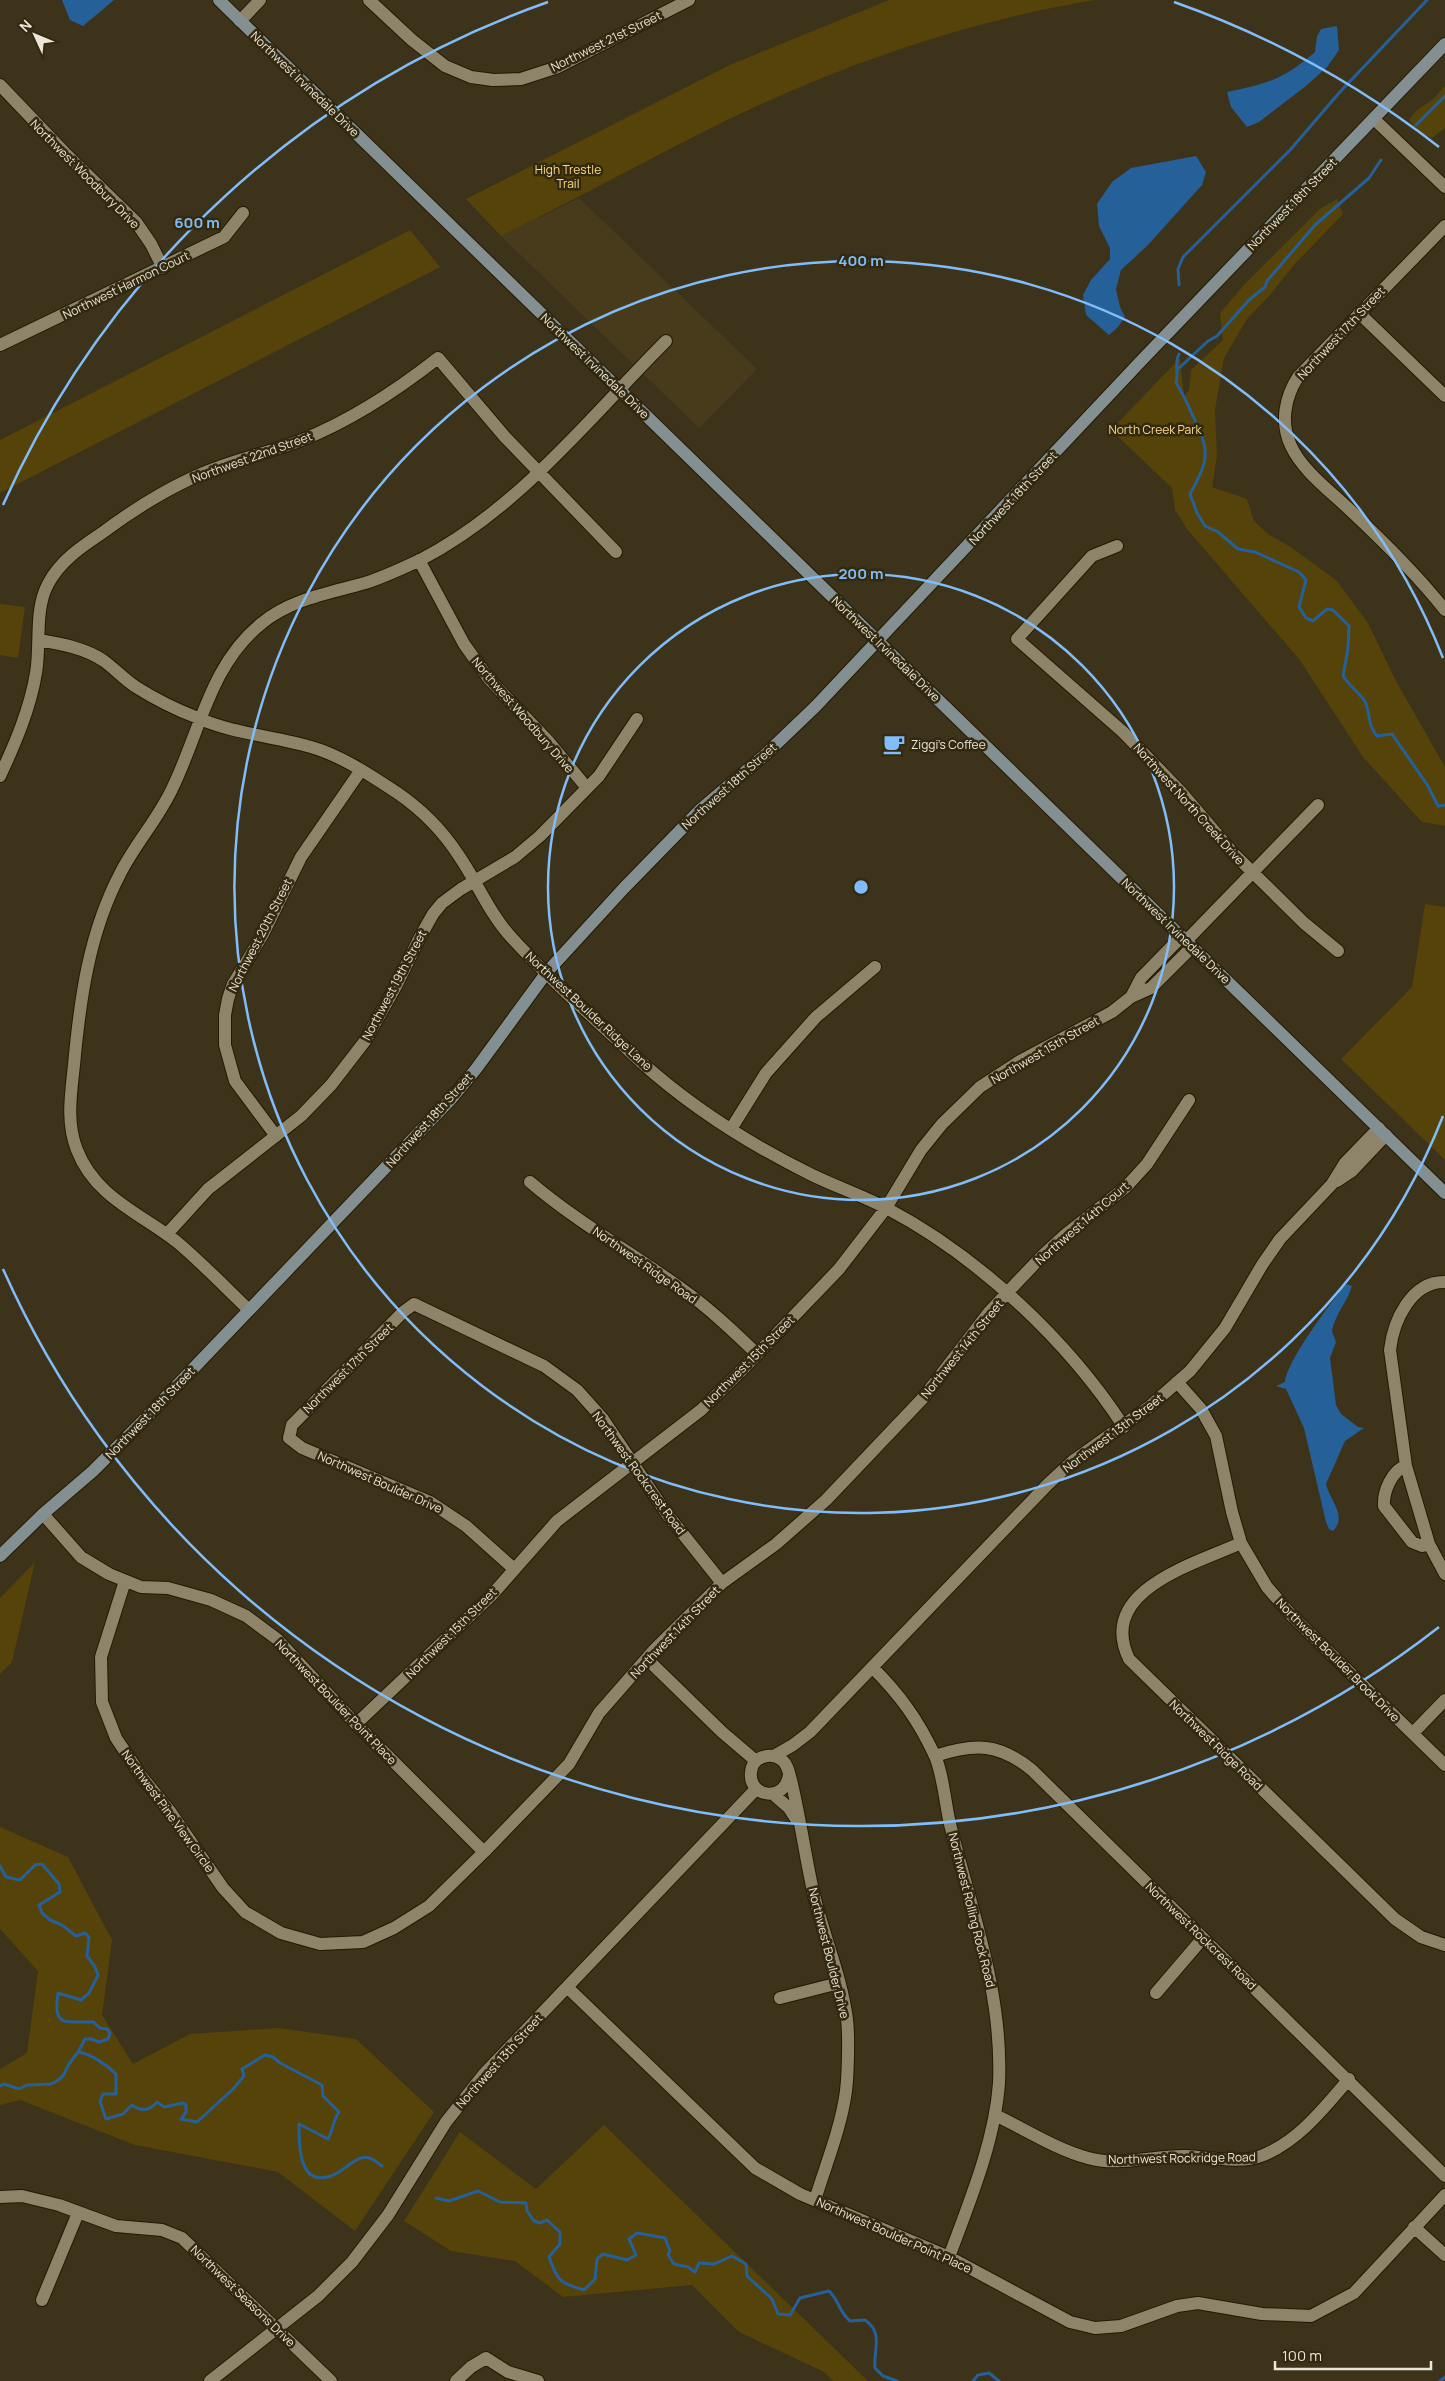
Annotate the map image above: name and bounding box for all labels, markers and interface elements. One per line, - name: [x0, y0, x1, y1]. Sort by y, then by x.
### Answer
- street label: Northwest 21st Street: [548, 7, 664, 75]
- north arrow: [10, 10, 60, 60]
- text: N: [15, 15, 36, 36]
- street label: Northwest Irvinedale Drive: [247, 27, 363, 141]
- street label: Northwest Woodbury Drive: [27, 116, 143, 232]
- street label: Northwest 18th Street: [1243, 154, 1341, 254]
- park label: High Trestle Trail: [535, 161, 601, 192]
- text: 600 m: [174, 212, 220, 233]
- street label: Northwest Harmon Court: [60, 247, 192, 323]
- text: 400 m: [838, 250, 884, 271]
- street label: Northwest 17th Street: [1293, 283, 1389, 383]
- street label: Northwest Irvinedale Drive: [537, 309, 653, 423]
- park label: North Creek Park: [1108, 421, 1203, 438]
- street label: Northwest 22nd Street: [190, 427, 315, 487]
- street label: Northwest 18th Street: [965, 447, 1061, 549]
- text: 200 m: [838, 563, 884, 584]
- street label: Northwest Irvinedale Drive: [828, 592, 944, 706]
- street label: Northwest Woodbury Drive: [468, 654, 578, 776]
- cafe icon: Ziggi's Coffee: [881, 731, 907, 757]
- place label: Ziggi's Coffee: [911, 736, 986, 753]
- street label: Northwest 18th Street: [678, 739, 780, 833]
- street label: Northwest North Creek Drive: [1130, 740, 1248, 868]
- street label: Northwest Irvinedale Drive: [1118, 874, 1234, 988]
- street label: Northwest 20th Street: [224, 875, 296, 994]
- centre of rings: [852, 878, 870, 896]
- street label: Northwest 19th Street: [358, 927, 430, 1043]
- street label: Northwest Boulder Ridge Lane: [522, 948, 656, 1074]
- street label: Northwest 15th Street: [988, 1012, 1102, 1088]
- street label: Northwest 18th Street: [382, 1069, 476, 1171]
- street label: Northwest 14th Court: [1031, 1177, 1133, 1268]
- street label: Northwest Ridge Road: [590, 1223, 700, 1307]
- street label: Northwest 14th Street: [917, 1296, 1007, 1402]
- street label: Northwest 15th Street: [700, 1312, 798, 1410]
- street label: Northwest 17th Street: [299, 1319, 397, 1417]
- street label: Northwest 18th Street: [101, 1363, 199, 1463]
- street label: Northwest 13th Street: [1059, 1389, 1167, 1476]
- street label: Northwest Rockcrest Road: [589, 1408, 689, 1538]
- street label: Northwest Boulder Drive: [315, 1447, 445, 1517]
- street label: Northwest 14th Street: [626, 1582, 724, 1682]
- street label: Northwest 15th Street: [402, 1584, 500, 1682]
- street label: Northwest Boulder Brook Drive: [1272, 1594, 1404, 1726]
- street label: Northwest Boulder Point Place: [272, 1636, 400, 1768]
- street label: Northwest Ridge Road: [1166, 1696, 1266, 1794]
- street label: Northwest Pine View Circle: [118, 1746, 218, 1876]
- street label: Northwest Rolling Rock Road: [945, 1831, 999, 1989]
- street label: Northwest Rockcrest Road: [1142, 1878, 1260, 1994]
- street label: Northwest Boulder Drive: [805, 1886, 853, 2020]
- street label: Northwest 13th Street: [452, 2010, 546, 2112]
- street label: Northwest Rockridge Road: [1108, 2148, 1256, 2168]
- street label: Northwest Boulder Point Place: [814, 2193, 974, 2277]
- street label: Northwest Seasons Drive: [187, 2241, 299, 2351]
- scale bar: [1275, 2338, 1431, 2370]
- text: 100 m: [1282, 2345, 1322, 2366]

